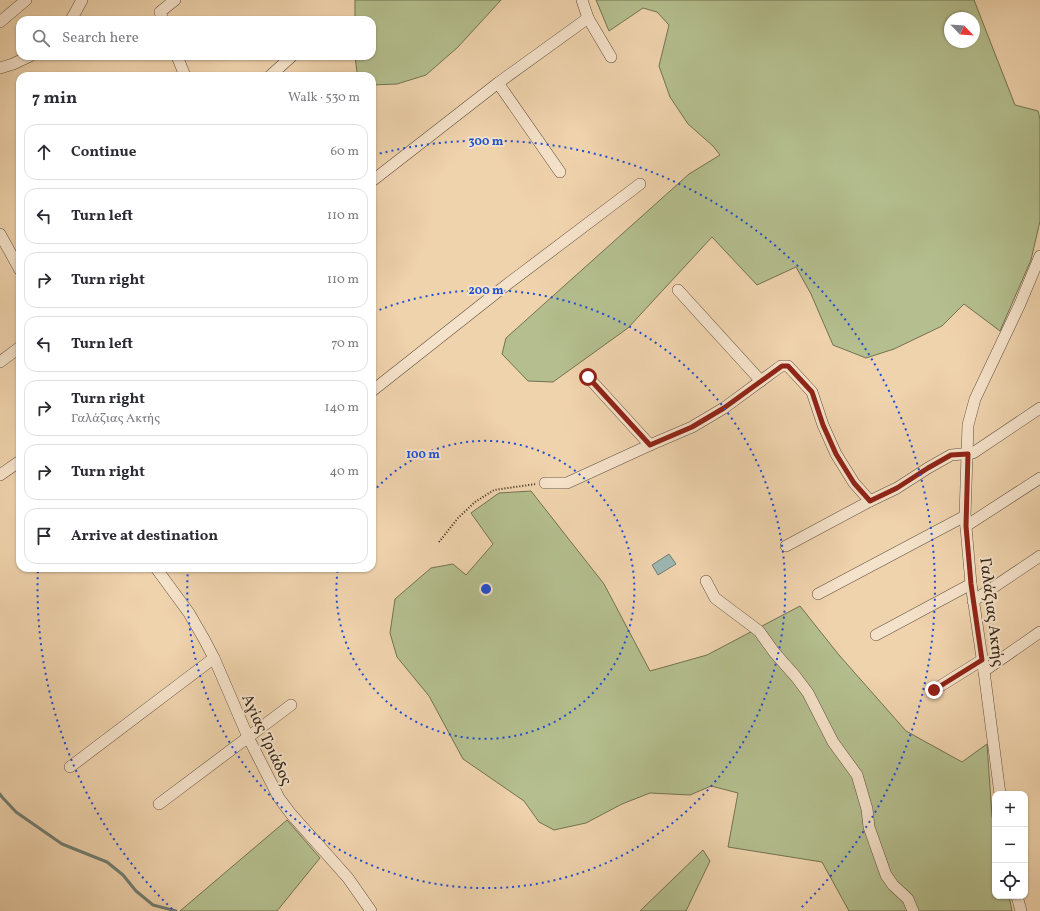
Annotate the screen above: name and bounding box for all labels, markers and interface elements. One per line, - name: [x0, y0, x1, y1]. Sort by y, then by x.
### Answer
- north arrow: [944, 12, 980, 48]
- search box: [16, 16, 376, 60]
- icon: search: [30, 27, 52, 49]
- text: Search here: [62, 28, 139, 49]
- text: 7 min: [32, 87, 77, 110]
- text: Walk · 530 m: [288, 89, 360, 107]
- text: 300 m: [469, 134, 504, 150]
- icon: ahead: [33, 141, 55, 163]
- text: Continue: [71, 142, 136, 163]
- text: 60 m: [331, 143, 359, 161]
- icon: left: [33, 205, 55, 227]
- text: Turn left: [71, 206, 133, 227]
- text: 110 m: [327, 207, 359, 225]
- icon: right: [33, 269, 55, 291]
- text: Turn right: [71, 270, 145, 291]
- text: 110 m: [327, 271, 359, 289]
- text: 200 m: [468, 283, 504, 299]
- icon: left: [33, 333, 55, 355]
- text: Turn left: [71, 334, 133, 355]
- text: 70 m: [331, 335, 359, 353]
- route start: [579, 368, 597, 386]
- text: Turn right: [71, 389, 145, 410]
- icon: right: [33, 397, 55, 419]
- text: 140 m: [325, 399, 359, 417]
- text: Γαλάζιας Ακτής: [71, 410, 160, 428]
- text: 100 m: [406, 447, 440, 463]
- icon: right: [33, 461, 55, 483]
- text: Turn right: [71, 462, 145, 483]
- text: 40 m: [330, 463, 359, 481]
- icon: arrive: [33, 525, 55, 547]
- text: Arrive at destination: [71, 526, 218, 547]
- street label: Γαλάζιας Ακτής: [973, 556, 1009, 668]
- centre of rings: [479, 582, 493, 596]
- route end: [925, 681, 943, 699]
- street label: Αγίας Τριάδος: [235, 691, 297, 789]
- map controls: [992, 791, 1028, 899]
- button: +: [992, 791, 1028, 827]
- button: −: [992, 827, 1028, 863]
- button: locate: [992, 863, 1028, 899]

